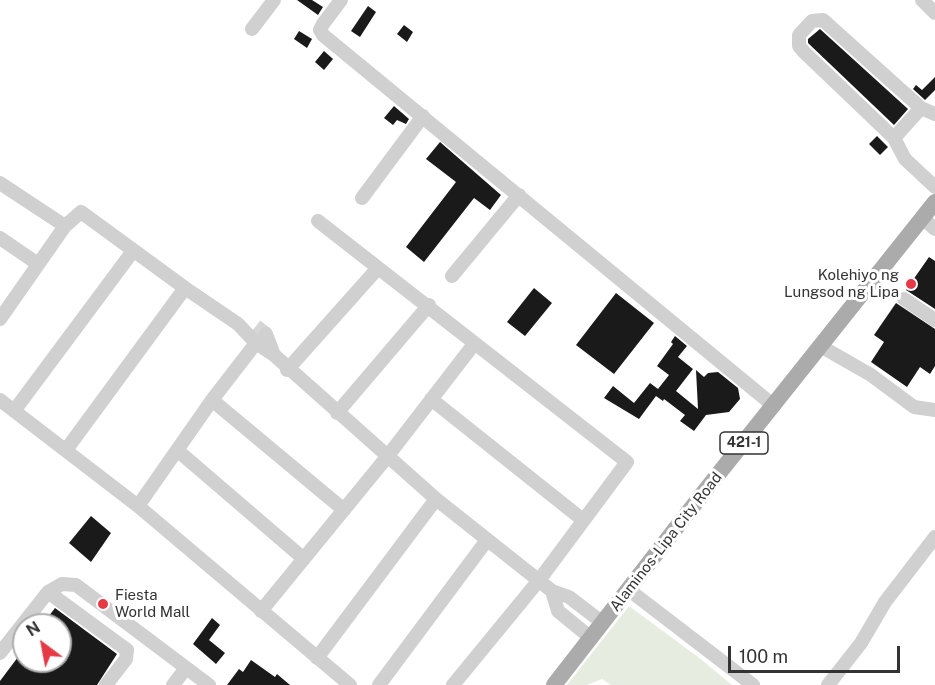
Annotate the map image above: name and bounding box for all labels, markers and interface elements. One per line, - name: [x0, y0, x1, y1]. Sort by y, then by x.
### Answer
- place label: Kolehiyo ng Lungsod ng Lipa: [784, 266, 899, 301]
- marker: Kolehiyo ng Lungsod ng Lipa: [904, 277, 918, 291]
- road number: 421-1: [720, 432, 768, 454]
- street label: Alaminos-Lipa City Road: [606, 469, 726, 615]
- place label: Fiesta World Mall: [115, 586, 190, 621]
- marker: Fiesta World Mall: [96, 597, 110, 611]
- north arrow: [12, 613, 72, 673]
- text: N: [23, 618, 44, 640]
- scale bar: [731, 634, 904, 672]
- text: 100 m: [739, 646, 788, 667]

